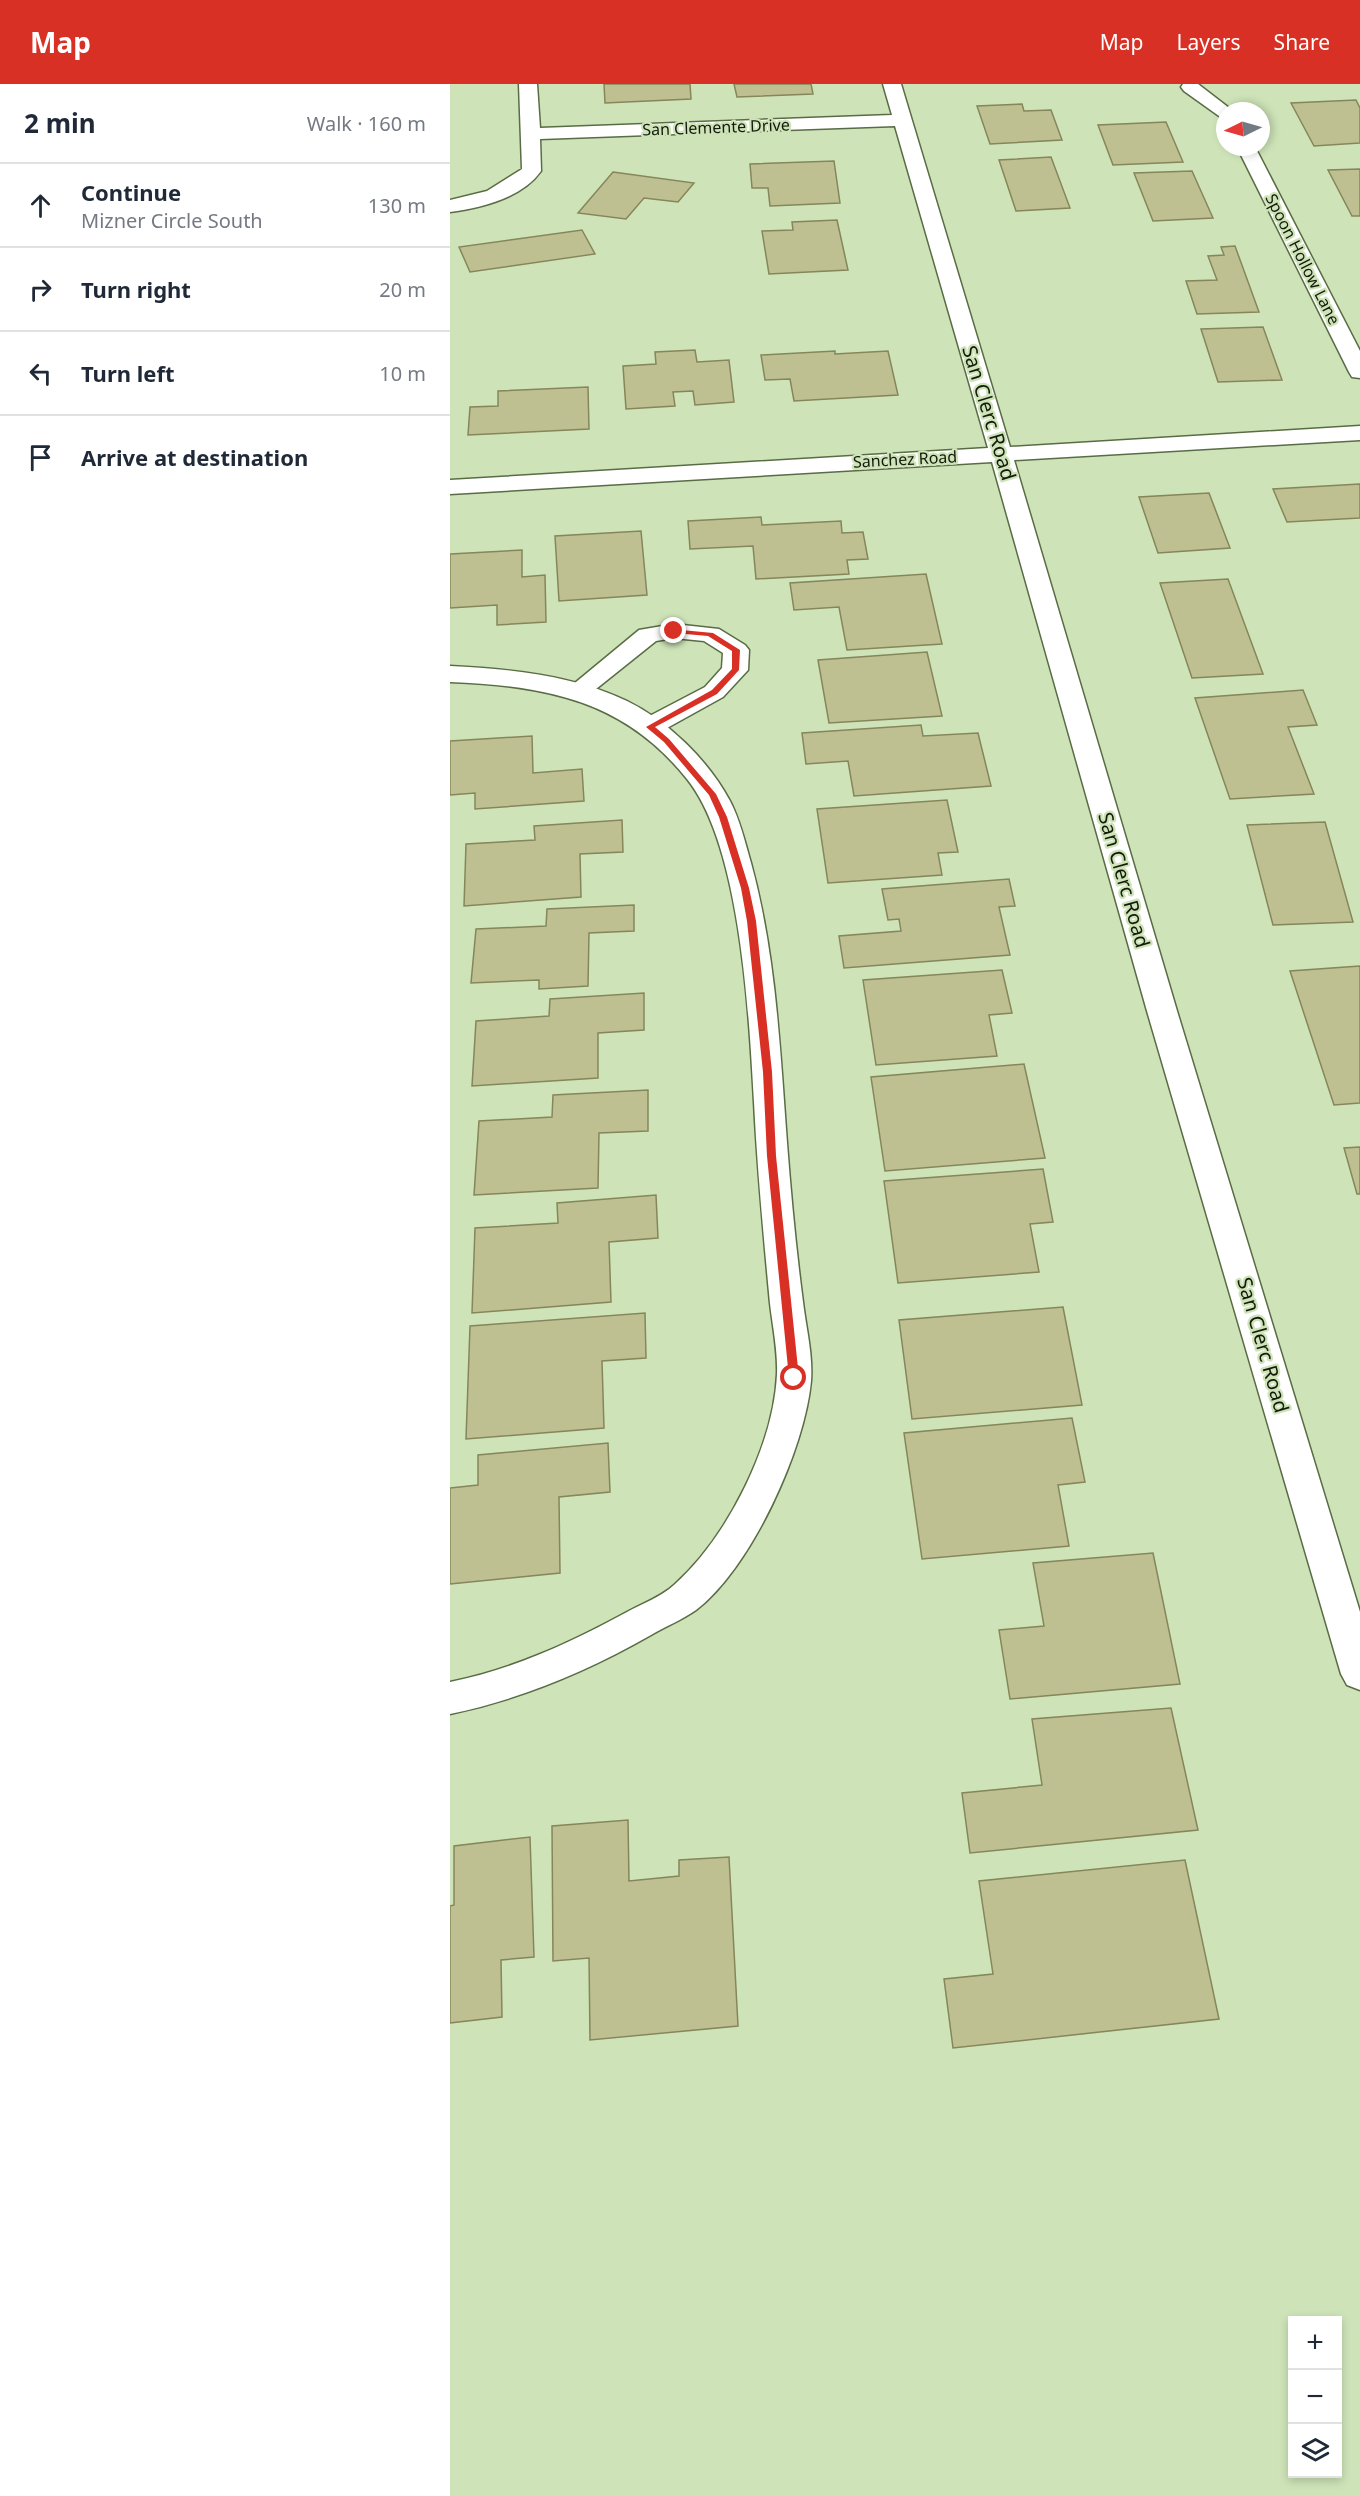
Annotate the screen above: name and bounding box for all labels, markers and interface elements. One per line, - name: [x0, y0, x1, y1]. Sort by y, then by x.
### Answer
- text: Map: [30, 23, 91, 61]
- text: Map: [1100, 28, 1144, 56]
- text: Layers: [1177, 28, 1241, 56]
- text: Share: [1274, 28, 1330, 56]
- north arrow: [1216, 102, 1270, 156]
- text: 2 min: [24, 105, 96, 141]
- text: Walk · 160 m: [307, 110, 426, 137]
- street label: San Clemente Drive: [642, 113, 790, 141]
- text: Continue: [81, 177, 181, 207]
- icon: ahead: [24, 189, 57, 222]
- street label: Spoon Hollow Lane: [1260, 190, 1346, 328]
- text: 130 m: [368, 192, 426, 219]
- text: Mizner Circle South: [81, 207, 263, 234]
- icon: right: [24, 273, 57, 306]
- text: Turn right: [81, 274, 191, 304]
- text: 20 m: [379, 276, 426, 303]
- street label: San Clerc Road: [956, 342, 1023, 484]
- icon: left: [24, 357, 57, 390]
- text: Turn left: [81, 358, 175, 388]
- text: 10 m: [379, 360, 426, 387]
- icon: arrive: [24, 441, 57, 474]
- text: Arrive at destination: [81, 442, 308, 472]
- street label: Sanchez Road: [852, 445, 958, 473]
- route end: [660, 617, 686, 643]
- street label: San Clerc Road: [1092, 809, 1157, 951]
- street label: San Clerc Road: [1231, 1274, 1296, 1416]
- route start: [780, 1364, 806, 1390]
- map controls: [1288, 2316, 1342, 2478]
- button: +: [1288, 2316, 1342, 2370]
- button: −: [1288, 2370, 1342, 2424]
- button: layers: [1288, 2424, 1342, 2478]

